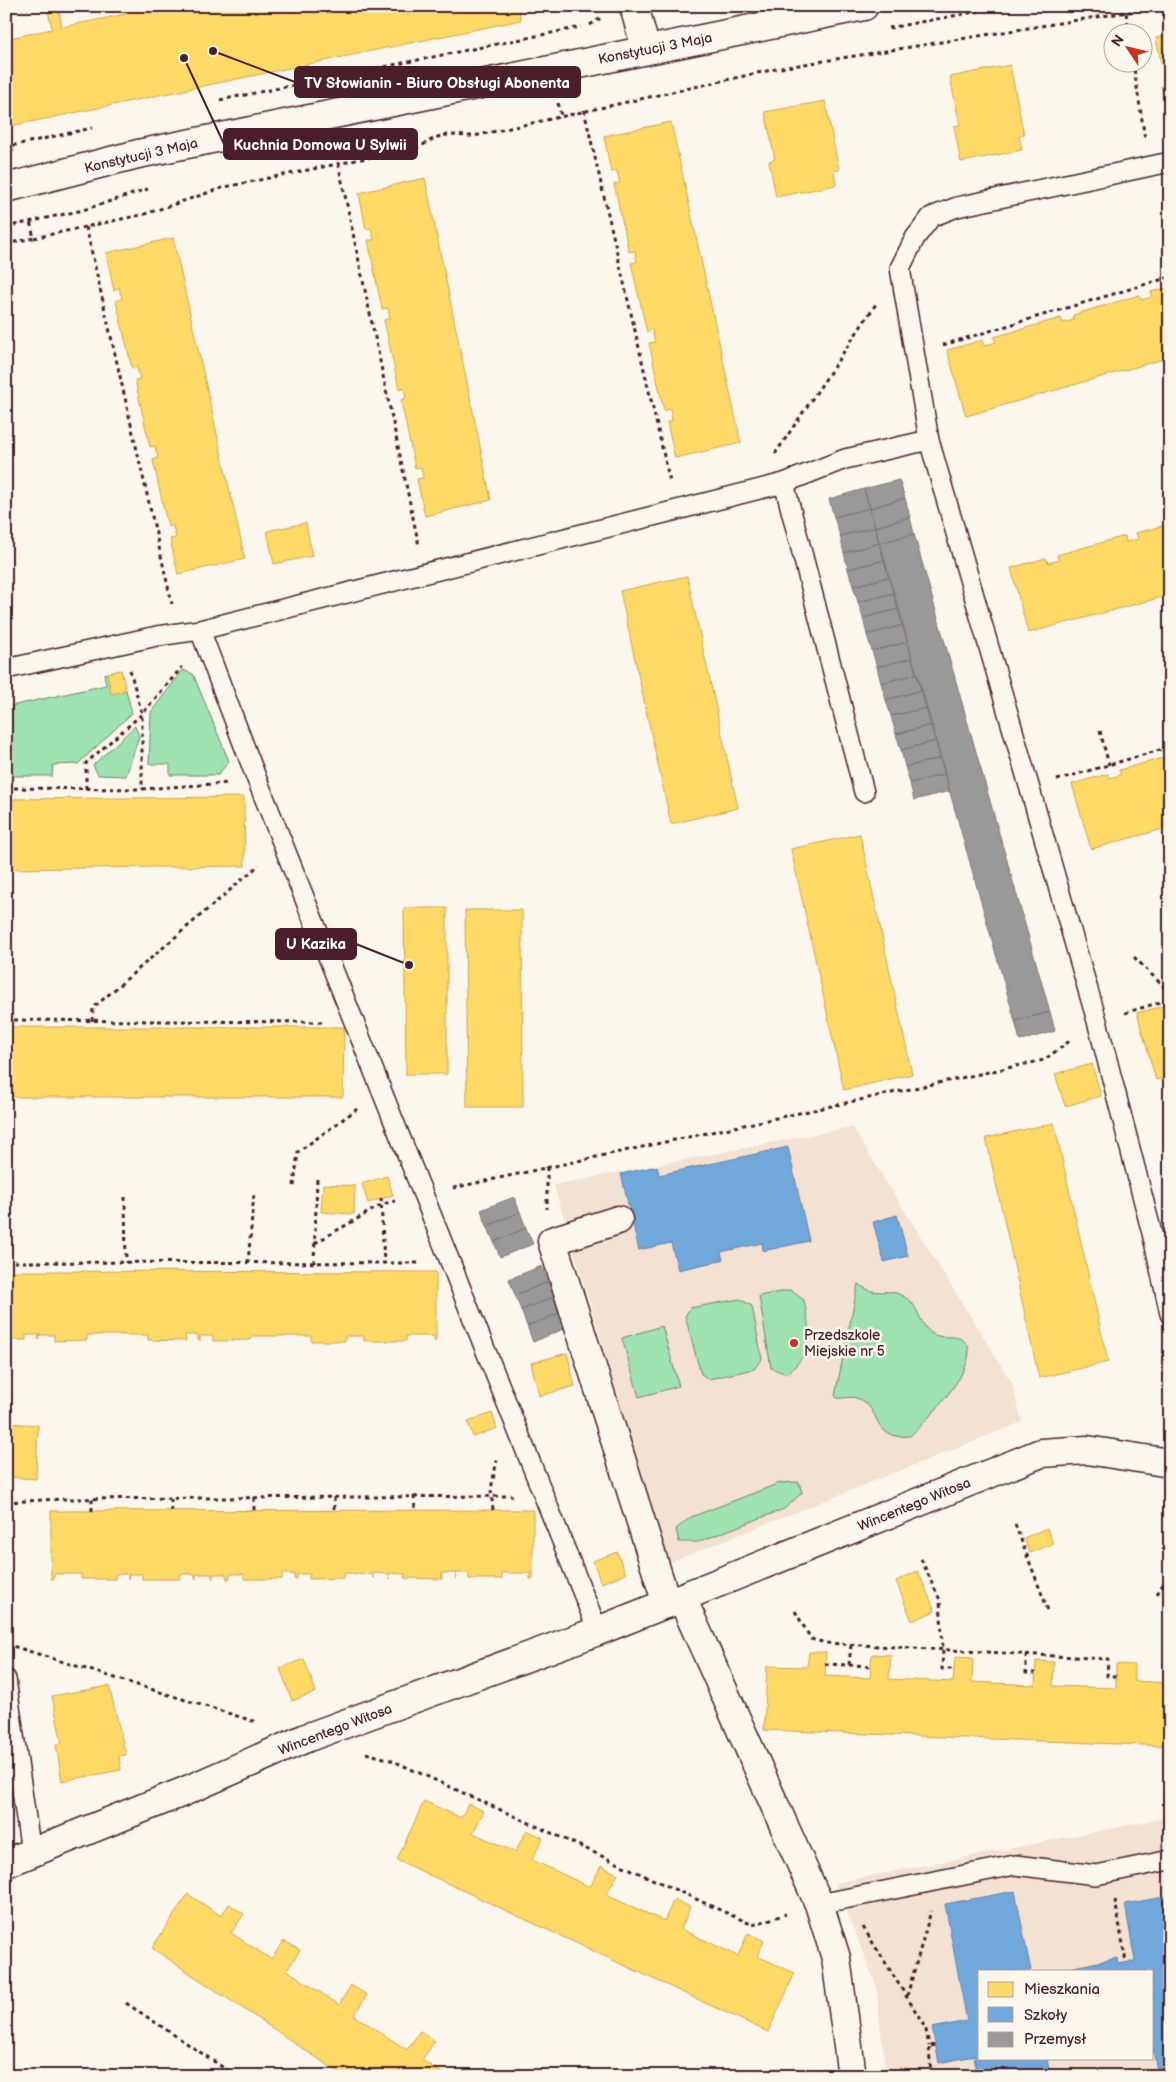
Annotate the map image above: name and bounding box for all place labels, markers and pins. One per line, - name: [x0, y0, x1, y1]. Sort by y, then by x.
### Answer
- callout: TV Słowianin - Biuro Obsługi Abonenta: [295, 67, 580, 97]
- callout: Kuchnia Domowa U Sylwii: [224, 129, 417, 159]
- callout: U Kazika: [276, 929, 356, 959]
- place label: Przedszkole Miejskie nr 5: [804, 1327, 885, 1360]
- marker: Przedszkole Miejskie nr 5: [788, 1337, 800, 1349]

